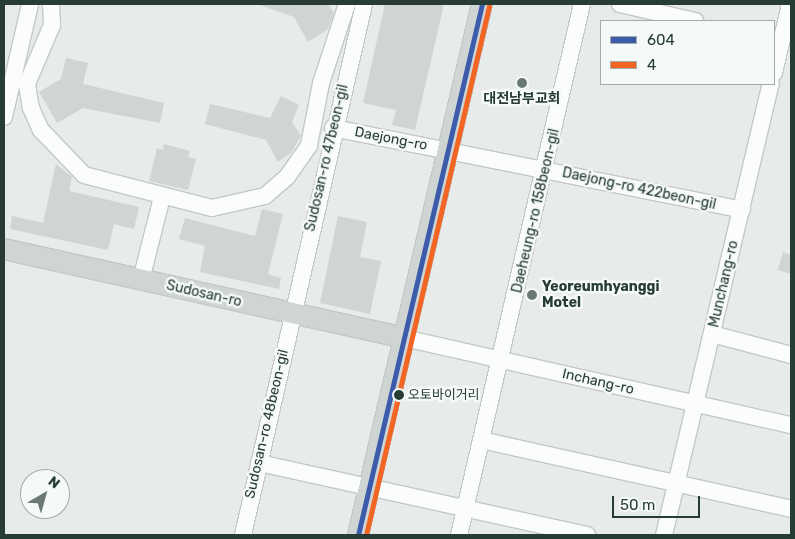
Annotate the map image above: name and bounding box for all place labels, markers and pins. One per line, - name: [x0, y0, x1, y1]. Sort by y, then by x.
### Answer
- marker: 대전남부교회: [516, 77, 528, 89]
- place label: 대전남부교회: [483, 91, 561, 107]
- place label: Yeoreumhyanggi Motel: [542, 279, 659, 312]
- marker: Yeoreumhyanggi Motel: [526, 289, 538, 301]
- place label: 오토바이거리: [408, 387, 480, 403]
- marker: 오토바이거리: [394, 390, 404, 400]

